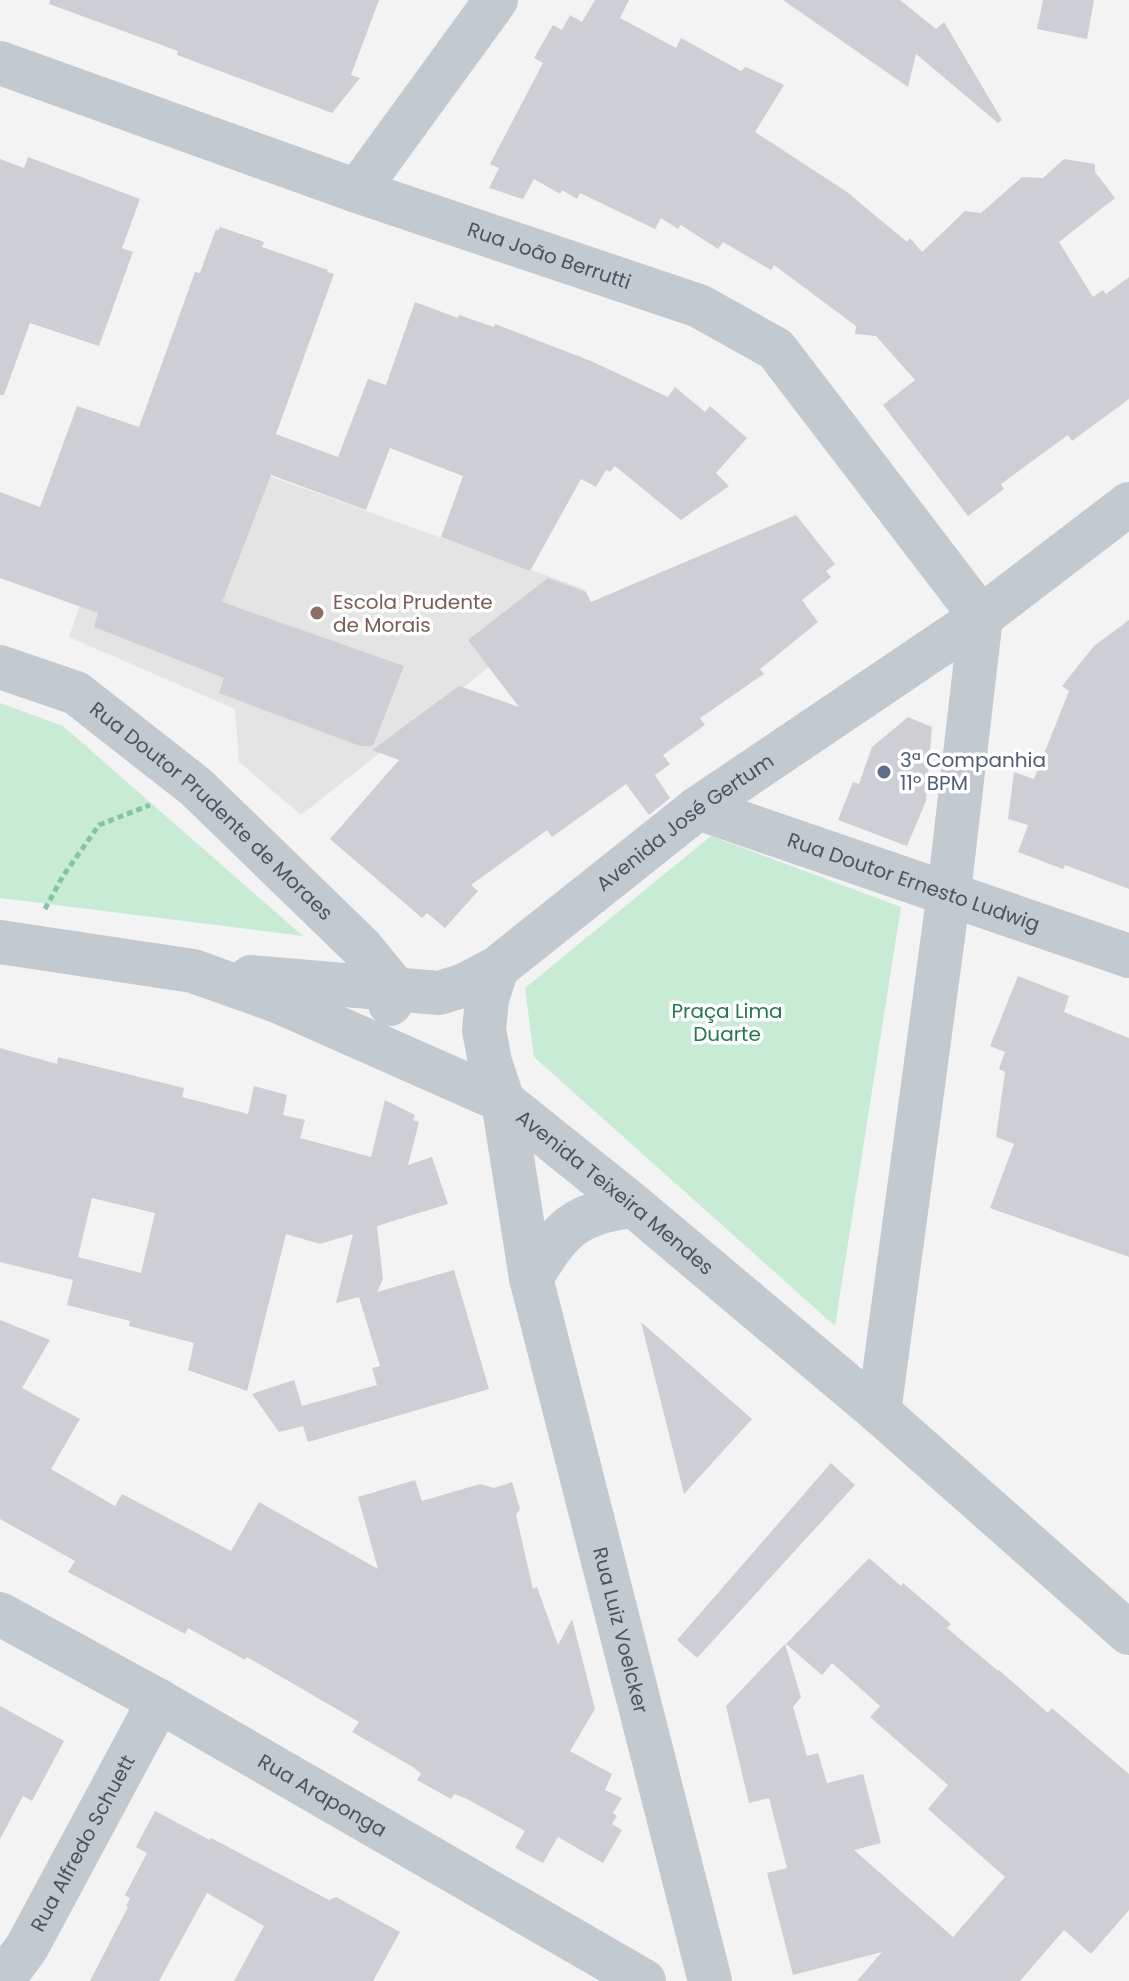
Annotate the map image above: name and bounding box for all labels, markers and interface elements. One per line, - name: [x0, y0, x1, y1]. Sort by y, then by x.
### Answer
- street label: Rua João Berrutti: [464, 215, 635, 296]
- place label: Escola Prudente de Morais: [333, 588, 493, 639]
- marker: Escola Prudente de Morais: [308, 604, 326, 622]
- street label: Rua Doutor Prudente de Moraes: [84, 695, 339, 926]
- place label: 3ª Companhia 11º BPM: [900, 746, 1046, 797]
- street label: Avenida José Gertum: [590, 747, 779, 898]
- marker: 3ª Companhia 11º BPM: [875, 763, 893, 781]
- street label: Rua Doutor Ernesto Ludwig: [784, 826, 1044, 938]
- park label: Praça Lima Duarte: [671, 997, 783, 1048]
- street label: Avenida Teixeira Mendes: [510, 1103, 720, 1281]
- street label: Rua Luiz Voelcker: [586, 1544, 655, 1716]
- street label: Rua Araponga: [253, 1747, 392, 1844]
- street label: Rua Alfredo Schuett: [24, 1750, 142, 1937]

